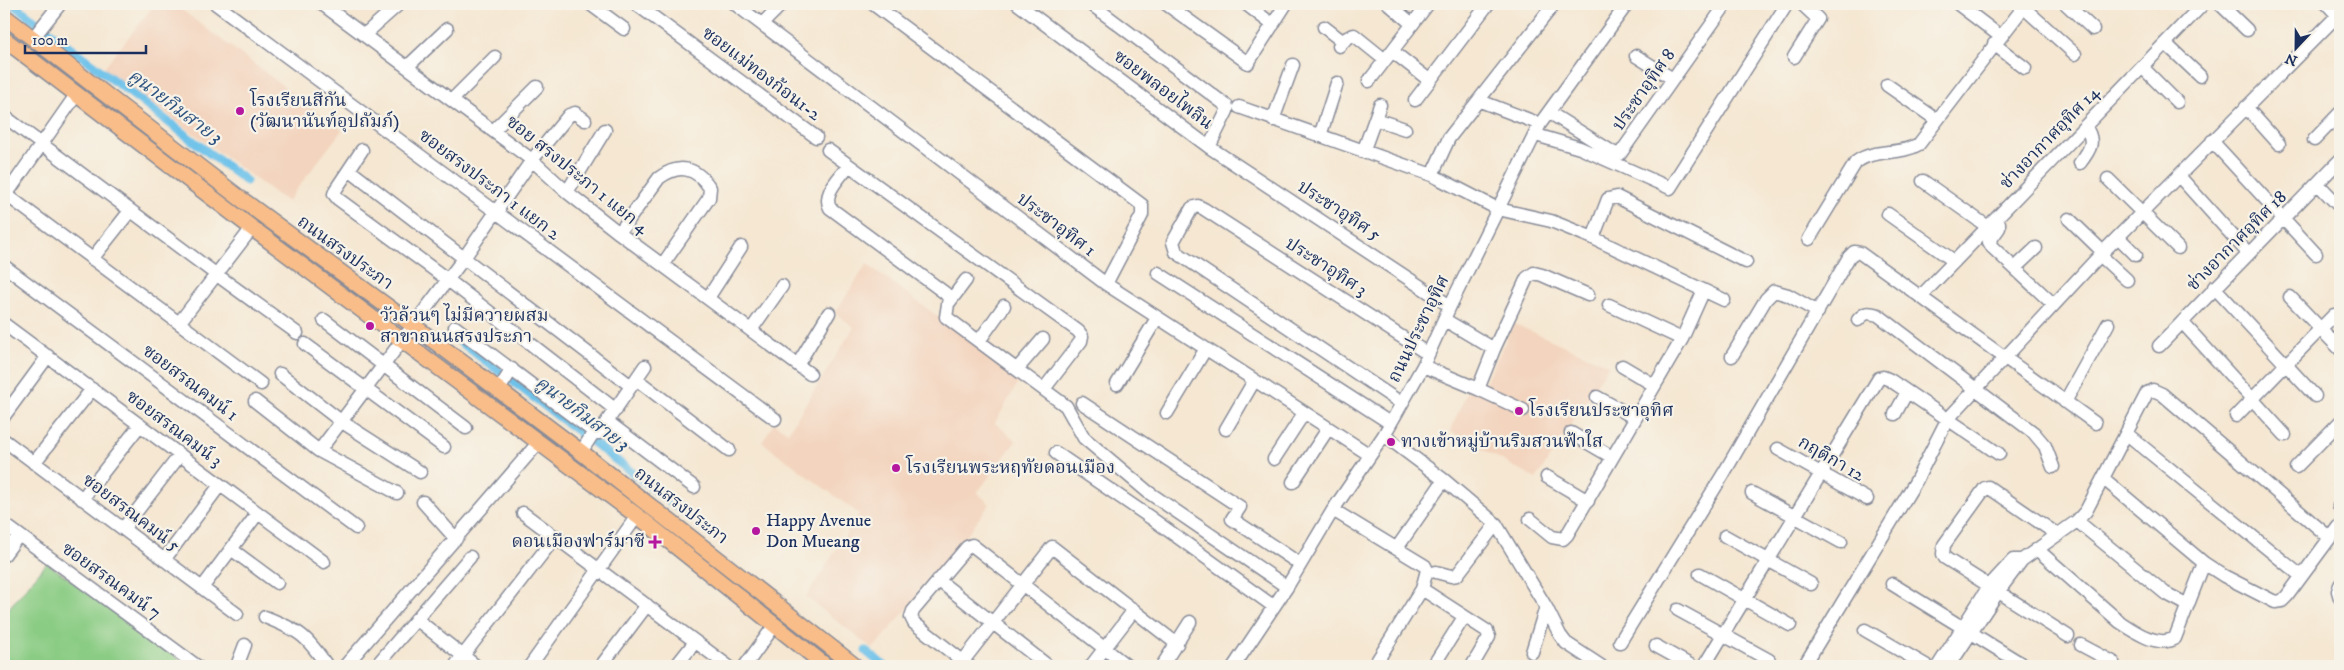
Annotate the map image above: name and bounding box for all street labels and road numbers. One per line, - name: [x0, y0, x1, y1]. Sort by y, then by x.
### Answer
- street label: ซอยแม่ทองก้อน1-2: [697, 22, 825, 126]
- street label: ซอยพลอยไพลิน: [1109, 44, 1218, 135]
- street label: ประชาอุทิศ 8: [1608, 45, 1680, 135]
- street label: ช่างอากาศอุทิศ 14: [1996, 82, 2105, 194]
- street label: ซอย สรงประภา 1 แยก 4: [502, 111, 653, 239]
- street label: ซอยสรงประภา 1 แยก 2: [414, 125, 564, 245]
- street label: ประชาอุทิศ 5: [1293, 176, 1385, 246]
- street label: ช่างอากาศอุทิศ 18: [2182, 186, 2292, 296]
- street label: ประชาอุทิศ 1: [1012, 188, 1100, 262]
- street label: ถนนสรงประภา: [293, 211, 397, 295]
- street label: ประชาอุทิศ 3: [1281, 233, 1371, 301]
- street label: ถนนประชาอุทิศ: [1383, 271, 1455, 386]
- street label: ซอยสรณคมน์ 1: [138, 339, 243, 426]
- street label: ซอยสรณคมน์ 3: [122, 385, 227, 472]
- street label: กฤติกา 12: [1794, 431, 1868, 487]
- street label: ถนนสรงประภา: [630, 462, 732, 550]
- street label: ซอยสรณคมน์ 5: [78, 468, 185, 557]
- street label: ซอยสรณคมน์ 7: [57, 537, 165, 624]

